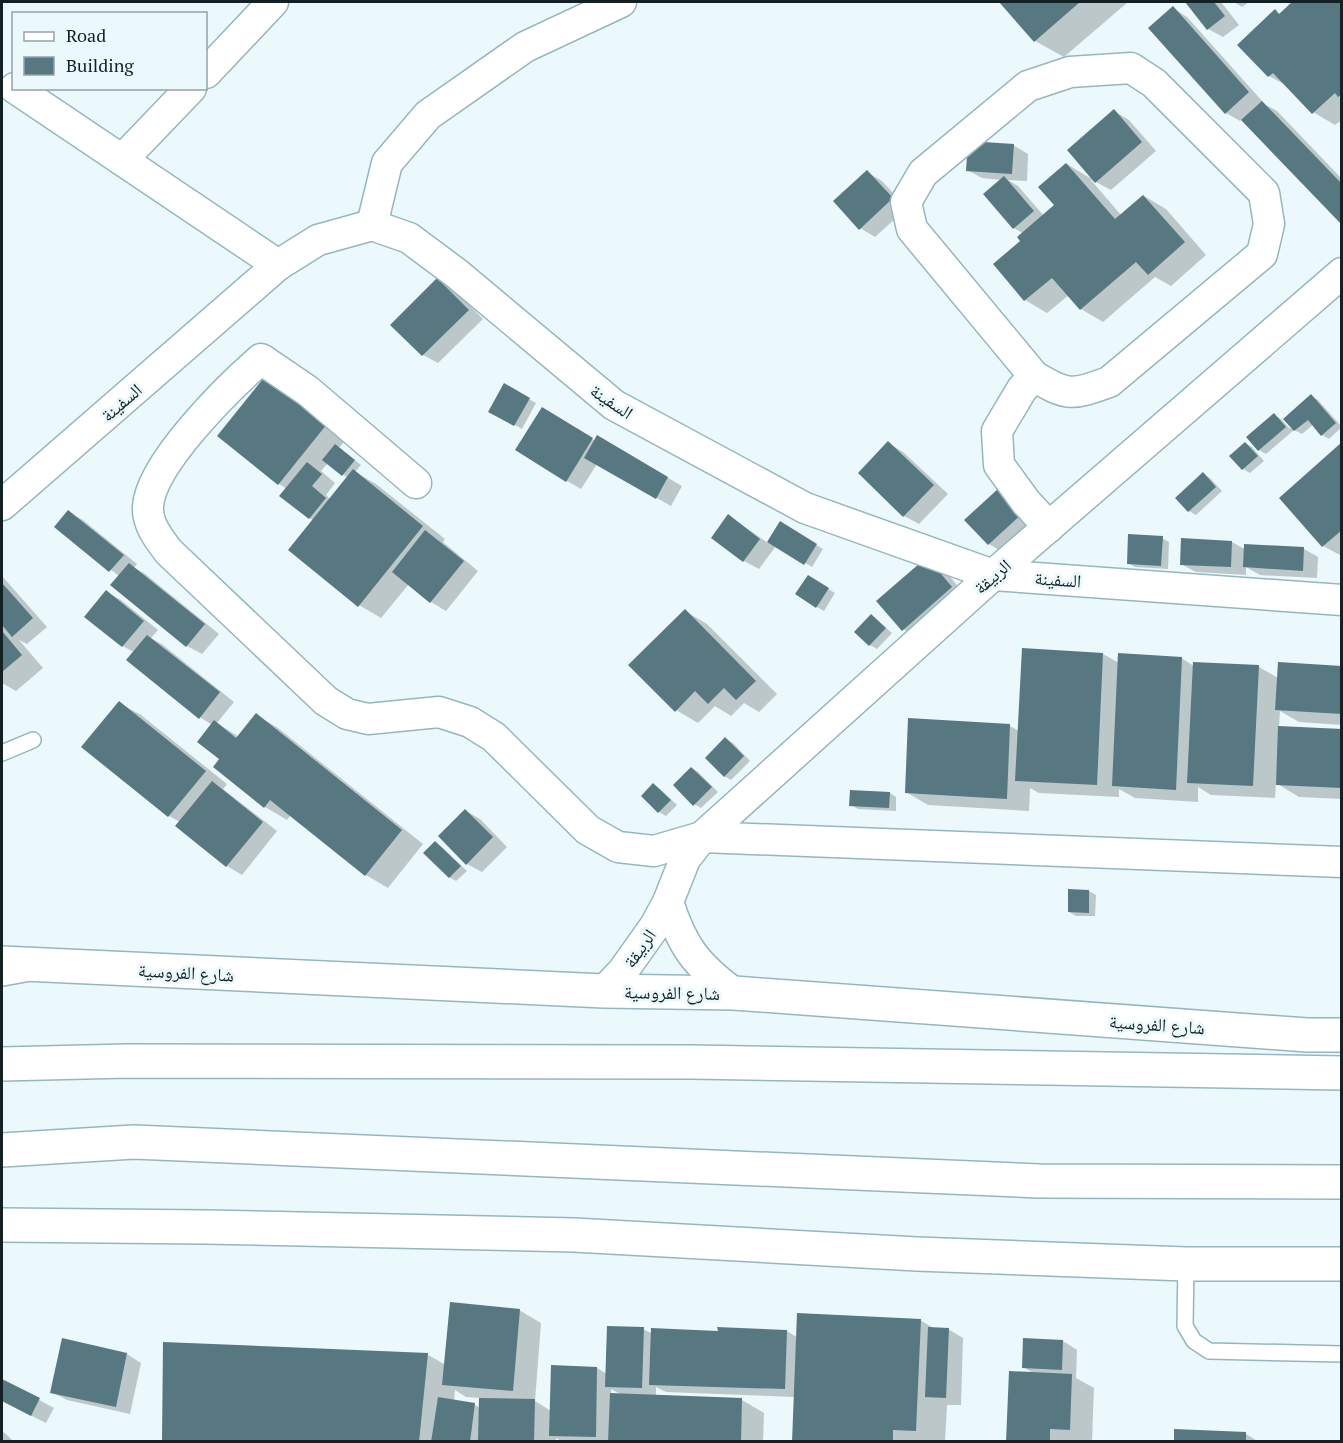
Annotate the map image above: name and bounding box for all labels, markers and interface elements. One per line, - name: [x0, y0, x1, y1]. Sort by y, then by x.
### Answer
- legend: [12, 12, 207, 90]
- text: Road: [66, 23, 106, 47]
- text: Building: [66, 53, 134, 77]
- street label: السفينة: [95, 378, 147, 426]
- street label: السفينة: [586, 378, 638, 424]
- street label: الربيقة: [968, 553, 1016, 599]
- street label: السفينة: [1034, 565, 1082, 593]
- street label: الربيقة: [617, 924, 661, 972]
- street label: شارع الفروسية: [138, 958, 234, 986]
- street label: شارع الفروسية: [624, 979, 720, 1005]
- street label: شارع الفروسية: [1108, 1009, 1206, 1039]

